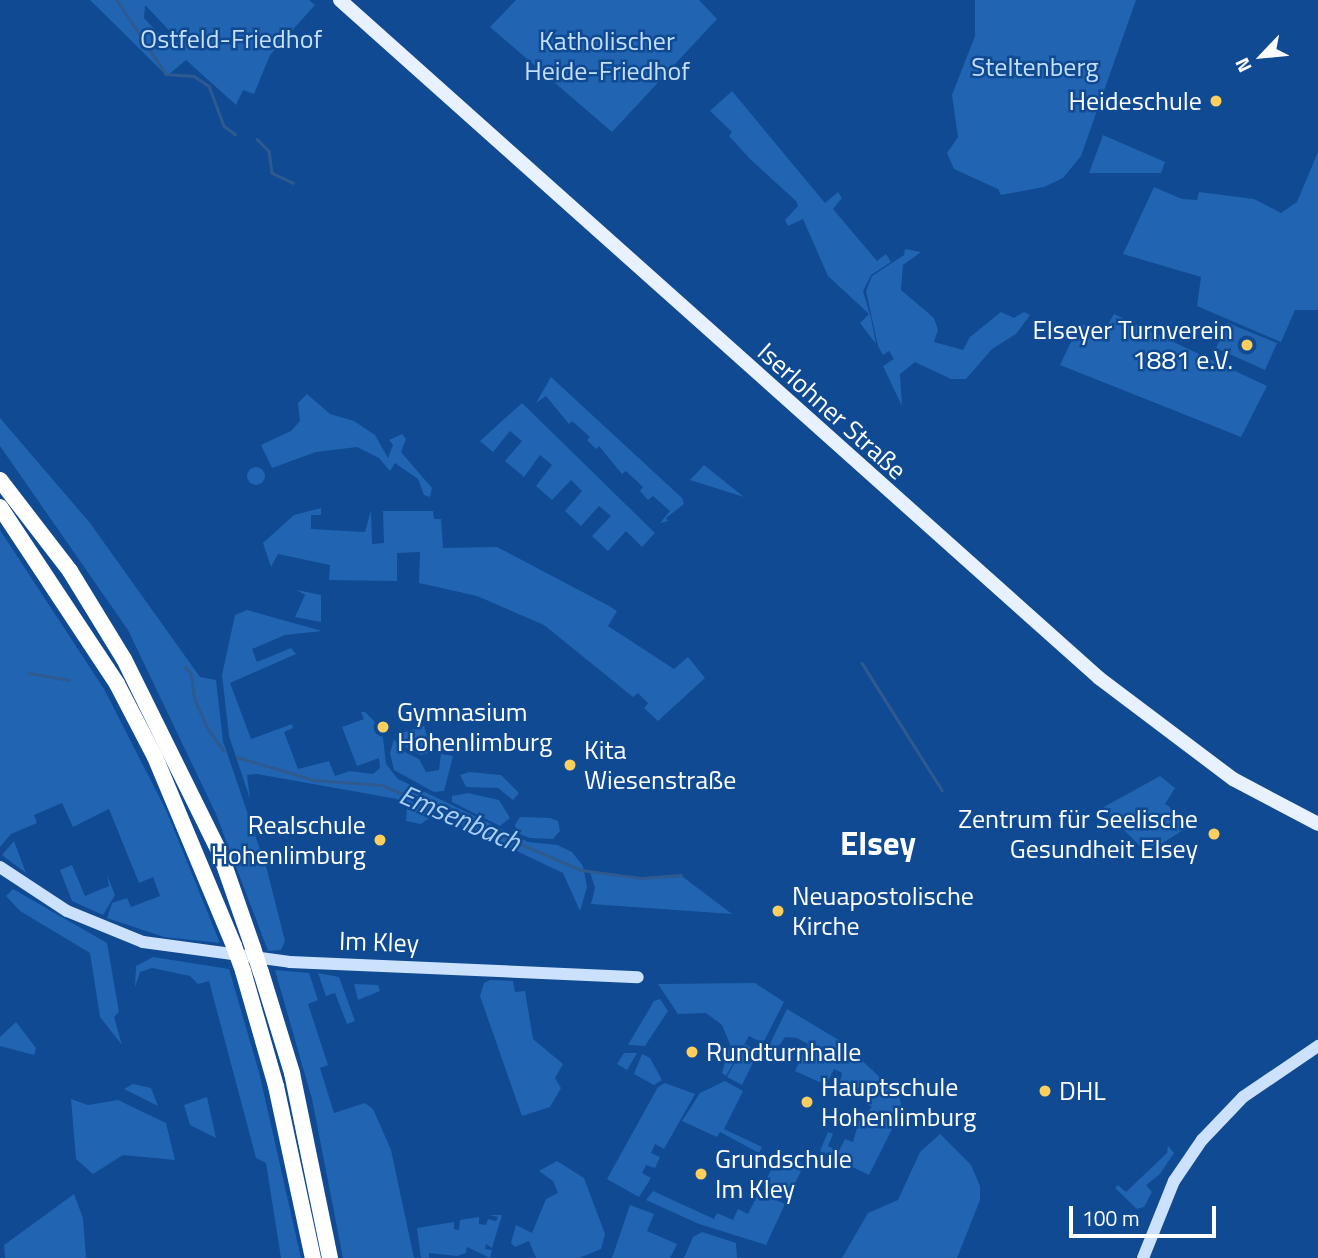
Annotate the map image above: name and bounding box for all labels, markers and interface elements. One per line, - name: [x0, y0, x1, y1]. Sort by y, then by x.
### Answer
- north arrow: [1227, 21, 1297, 91]
- park label: Ostfeld-Friedhof: [140, 23, 322, 55]
- park label: Katholischer Heide-Friedhof: [524, 25, 690, 86]
- park label: Steltenberg: [971, 51, 1099, 83]
- text: N: [1227, 53, 1259, 78]
- place label: Heideschule: [1069, 85, 1202, 117]
- marker: Heideschule: [1208, 93, 1224, 109]
- place label: Elseyer Turnverein 1881 e.V.: [1032, 314, 1233, 376]
- street label: Iserlohner Straße: [751, 336, 913, 486]
- marker: Elseyer Turnverein 1881 e.V.: [1239, 337, 1255, 353]
- place label: Gymnasium Hohenlimburg: [397, 696, 552, 758]
- marker: Gymnasium Hohenlimburg: [375, 719, 391, 735]
- place label: Kita Wiesenstraße: [584, 734, 736, 796]
- marker: Kita Wiesenstraße: [562, 757, 578, 773]
- water label: Emsenbach: [395, 778, 525, 858]
- place label: Zentrum für Seelische Gesundheit Elsey: [958, 803, 1198, 864]
- place label: Realschule Hohenlimburg: [211, 809, 366, 870]
- district label: Elsey: [840, 824, 916, 864]
- marker: Zentrum für Seelische Gesundheit Elsey: [1204, 824, 1224, 844]
- marker: Realschule Hohenlimburg: [372, 832, 388, 848]
- place label: Neuapostolische Kirche: [792, 880, 974, 942]
- marker: Neuapostolische Kirche: [770, 903, 786, 919]
- street label: Im Kley: [338, 925, 420, 959]
- place label: Rundturnhalle: [706, 1036, 861, 1068]
- marker: Rundturnhalle: [684, 1044, 700, 1060]
- place label: Hauptschule Hohenlimburg: [821, 1071, 976, 1132]
- place label: DHL: [1059, 1075, 1106, 1107]
- marker: DHL: [1037, 1083, 1053, 1099]
- marker: Hauptschule Hohenlimburg: [799, 1094, 815, 1110]
- place label: Grundschule Im Kley: [715, 1143, 852, 1204]
- marker: Grundschule Im Kley: [693, 1166, 709, 1182]
- scale bar: [1073, 1192, 1220, 1236]
- text: 100 m: [1082, 1202, 1139, 1234]

